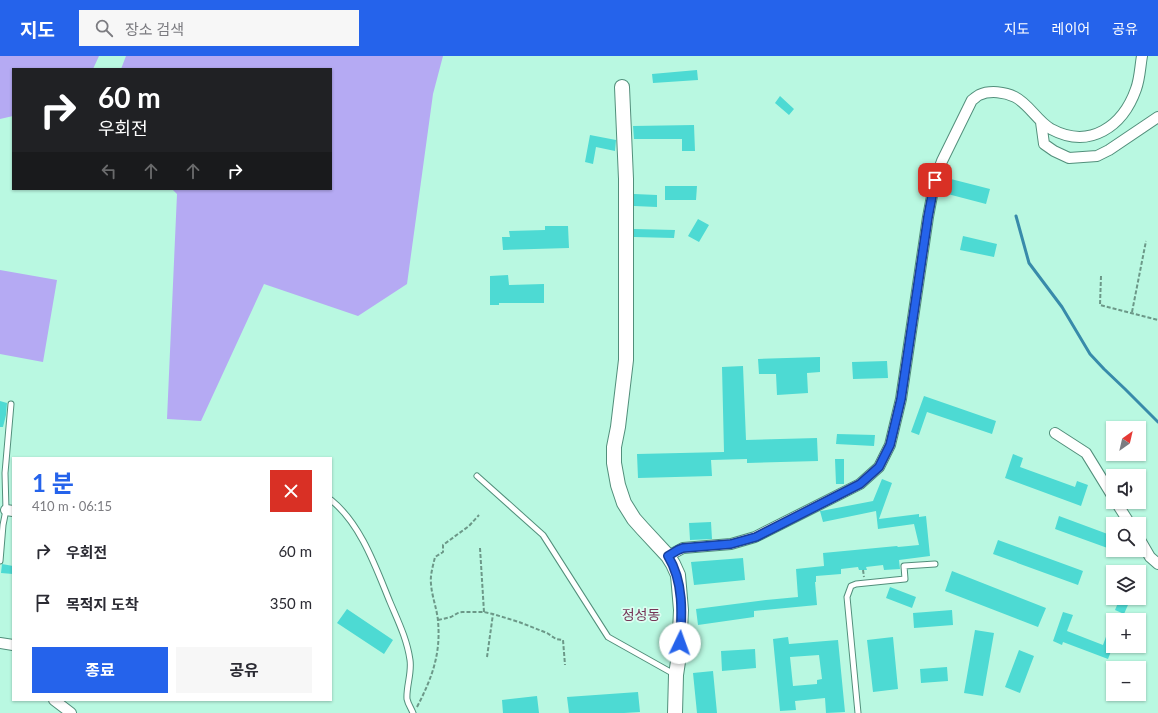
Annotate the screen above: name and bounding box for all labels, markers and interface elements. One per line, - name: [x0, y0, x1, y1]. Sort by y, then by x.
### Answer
- search box: [79, 10, 359, 46]
- icon: search: [93, 17, 115, 39]
- text: 지도: [20, 18, 55, 41]
- text: 장소 검색: [125, 20, 184, 38]
- text: 지도: [1004, 20, 1030, 37]
- text: 레이어: [1052, 20, 1090, 37]
- text: 공유: [1112, 20, 1138, 37]
- text: 60 m: [98, 80, 161, 114]
- icon: right: [32, 84, 84, 136]
- text: 우회전: [98, 117, 148, 139]
- icon: left: [98, 160, 120, 182]
- icon: ahead: [140, 160, 162, 182]
- icon: ahead: [182, 160, 204, 182]
- icon: right: [224, 160, 246, 182]
- pin: [918, 163, 952, 197]
- icon: arrive: [924, 169, 946, 191]
- north arrow: [1106, 421, 1146, 461]
- map controls: [1106, 421, 1146, 701]
- text: 1 분: [32, 468, 74, 497]
- button: sound: [1106, 469, 1146, 509]
- button: close: [270, 470, 312, 512]
- text: 410 m · 06:15: [32, 498, 112, 514]
- button: search: [1106, 517, 1146, 557]
- icon: right: [32, 540, 54, 562]
- text: 60 m: [278, 542, 312, 560]
- text: 우회전: [66, 543, 107, 561]
- button: layers: [1106, 565, 1146, 605]
- icon: arrive: [32, 592, 54, 614]
- text: 350 m: [270, 594, 312, 612]
- text: 목적지 도착: [66, 595, 139, 613]
- district label: 정성동: [622, 606, 660, 623]
- button: +: [1106, 613, 1146, 653]
- position arrow: [659, 622, 701, 664]
- button: 종료: [32, 647, 168, 693]
- button: 공유: [176, 647, 312, 693]
- button: −: [1106, 661, 1146, 701]

